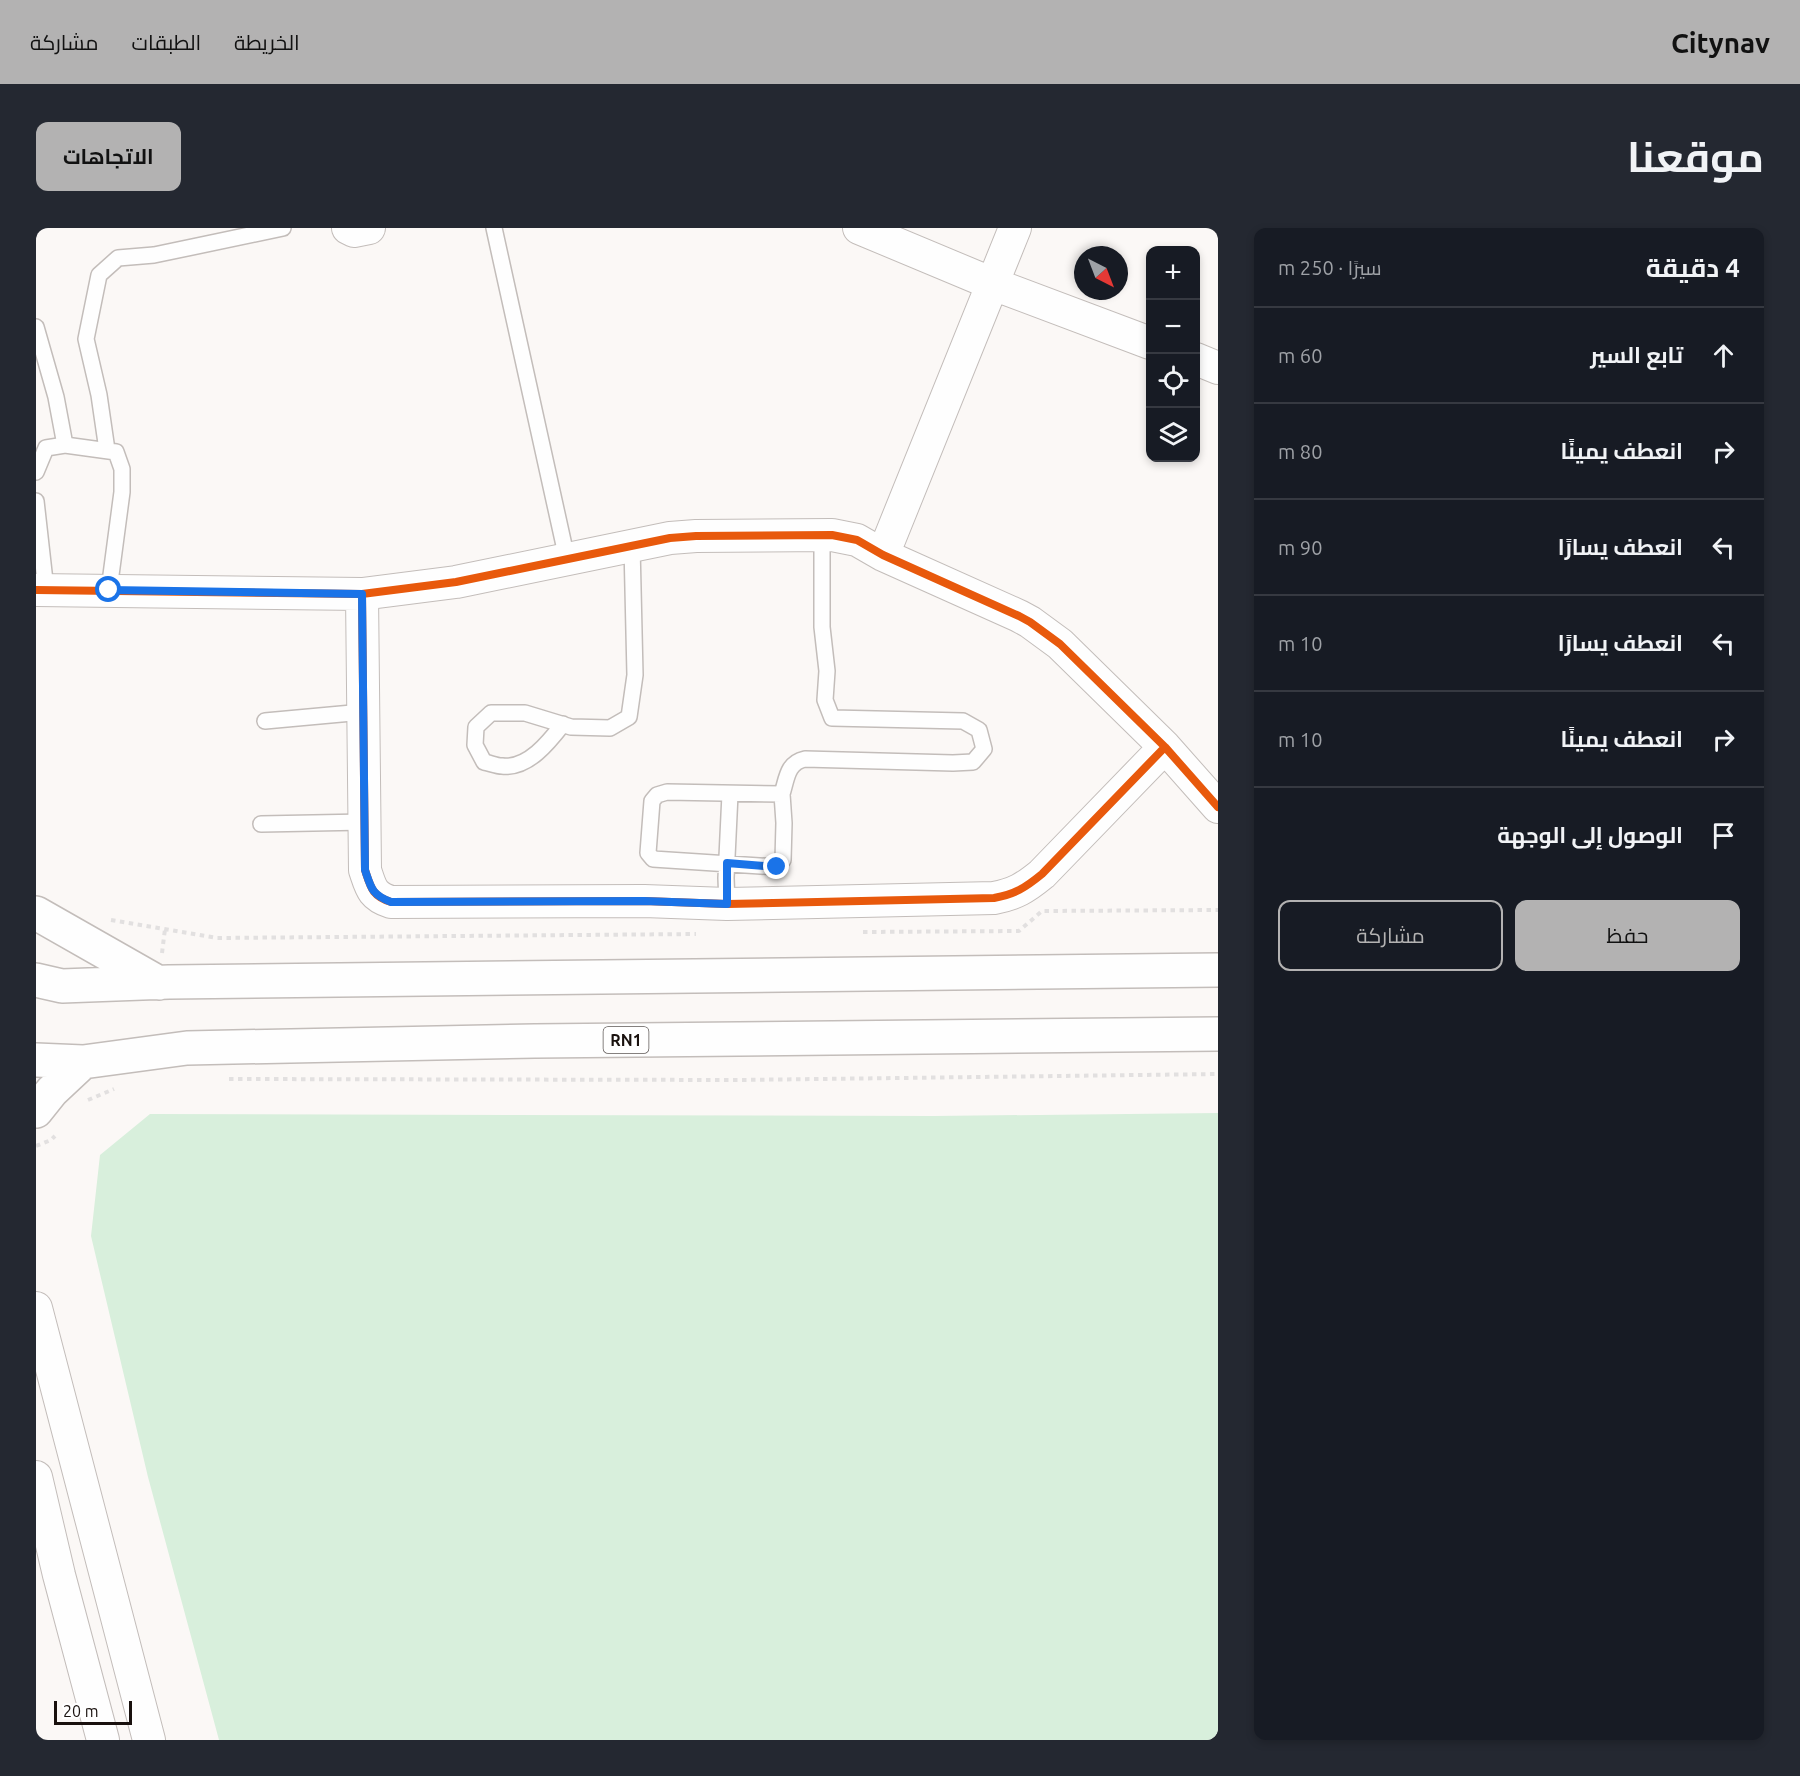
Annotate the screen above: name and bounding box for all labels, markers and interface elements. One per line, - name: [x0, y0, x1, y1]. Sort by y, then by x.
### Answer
- text: Citynav: [1671, 27, 1770, 58]
- text: مشاركة: [30, 30, 99, 54]
- text: الطبقات: [132, 30, 201, 54]
- text: الخريطة: [234, 30, 300, 54]
- button: الاتجاهات: [36, 122, 181, 191]
- text: موقعنا: [1627, 133, 1764, 180]
- north arrow: [1074, 246, 1128, 300]
- map controls: [1146, 246, 1200, 462]
- button: +: [1146, 246, 1200, 300]
- text: 4 دقيقة: [1646, 253, 1740, 282]
- text: سيرًا · 250 m: [1278, 256, 1382, 279]
- button: −: [1146, 300, 1200, 354]
- icon: ahead: [1707, 339, 1740, 372]
- text: تابع السير: [1590, 342, 1683, 367]
- text: 60 m: [1278, 344, 1322, 367]
- button: locate: [1146, 354, 1200, 408]
- button: layers: [1146, 408, 1200, 462]
- icon: right: [1707, 435, 1740, 468]
- text: انعطف يمينًا: [1561, 438, 1683, 463]
- text: 80 m: [1278, 440, 1322, 463]
- icon: left: [1707, 531, 1740, 564]
- text: انعطف يسارًا: [1558, 534, 1683, 559]
- text: 90 m: [1278, 536, 1322, 559]
- route start: [95, 576, 121, 602]
- icon: left: [1707, 627, 1740, 660]
- text: انعطف يسارًا: [1558, 630, 1683, 655]
- text: 10 m: [1278, 632, 1322, 655]
- icon: right: [1707, 723, 1740, 756]
- text: انعطف يمينًا: [1561, 726, 1683, 751]
- text: 10 m: [1278, 728, 1322, 751]
- icon: arrive: [1707, 819, 1740, 852]
- text: الوصول إلى الوجهة: [1497, 822, 1683, 847]
- route end: [763, 853, 789, 879]
- button: مشاركة: [1278, 900, 1503, 971]
- button: حفظ: [1515, 900, 1740, 971]
- road number: RN1: [604, 1027, 648, 1053]
- scale bar: [54, 1698, 132, 1726]
- text: 20 m: [63, 1702, 99, 1720]

